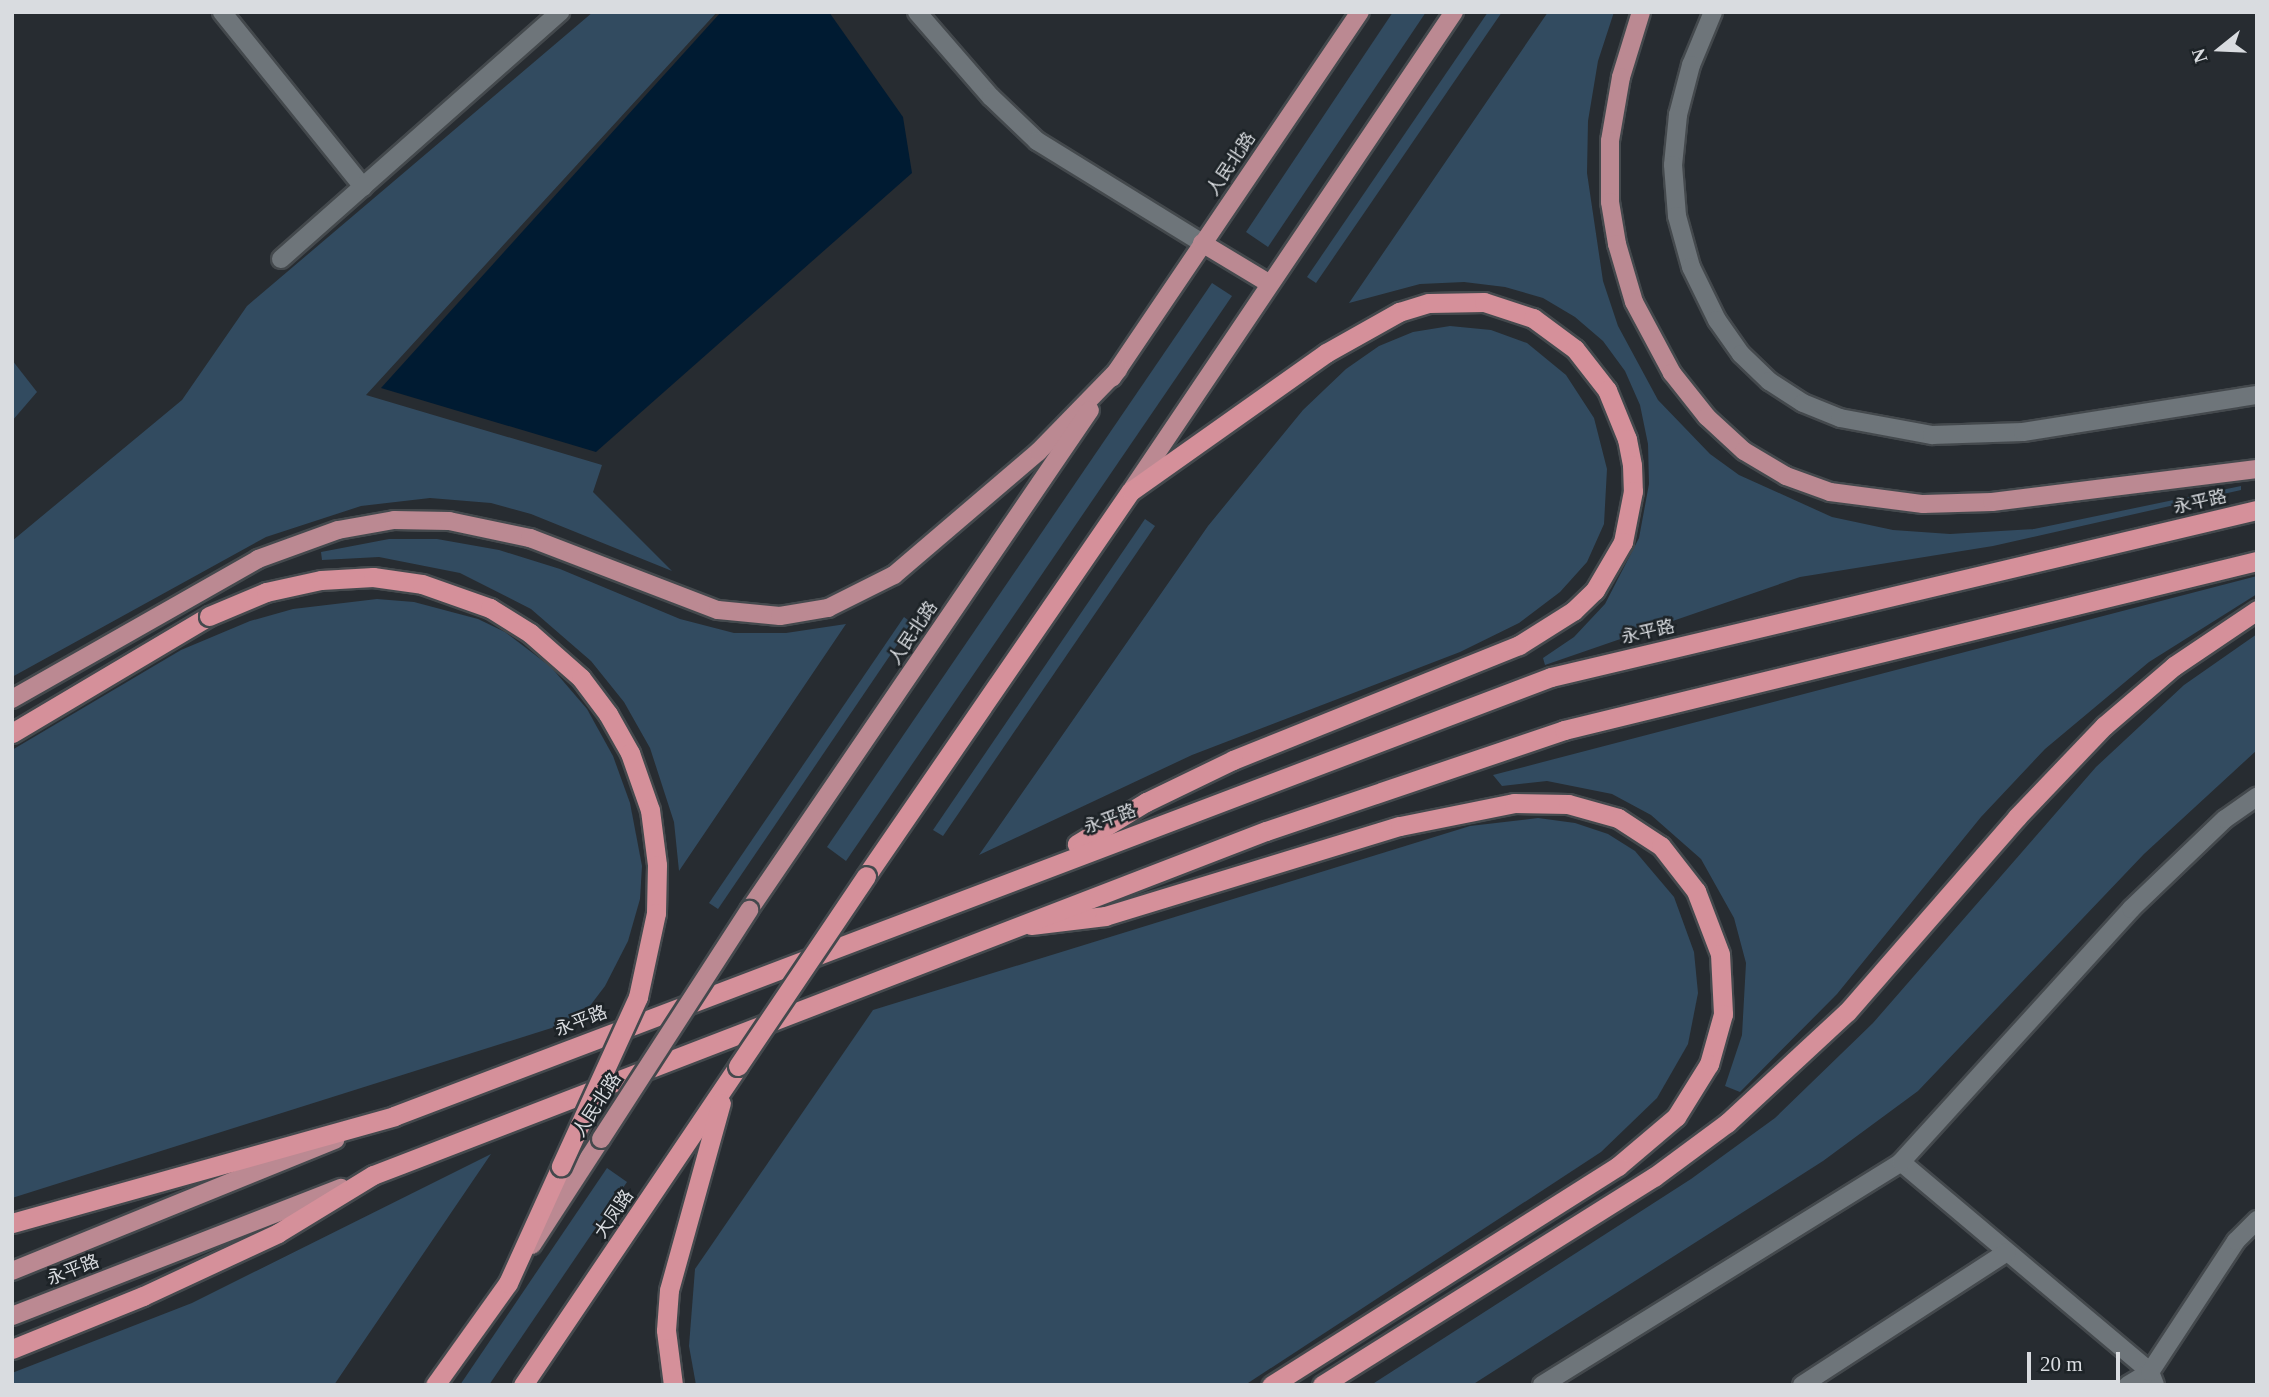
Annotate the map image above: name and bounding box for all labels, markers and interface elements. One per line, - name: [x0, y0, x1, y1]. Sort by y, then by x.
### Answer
- north arrow: [2185, 14, 2255, 84]
- text: N: [2187, 46, 2212, 65]
- street label: 人民北路: [1202, 128, 1260, 200]
- street label: 永平路: [2171, 485, 2229, 519]
- street label: 人民北路: [884, 597, 942, 669]
- street label: 永平路: [1619, 615, 1677, 649]
- street label: 永平路: [1081, 800, 1139, 838]
- street label: 永平路: [552, 1001, 610, 1041]
- street label: 人民北路: [568, 1069, 626, 1141]
- street label: 大凤路: [590, 1186, 638, 1242]
- street label: 永平路: [44, 1250, 102, 1290]
- scale bar: [2031, 1338, 2124, 1382]
- text: 20 m: [2040, 1352, 2083, 1376]

